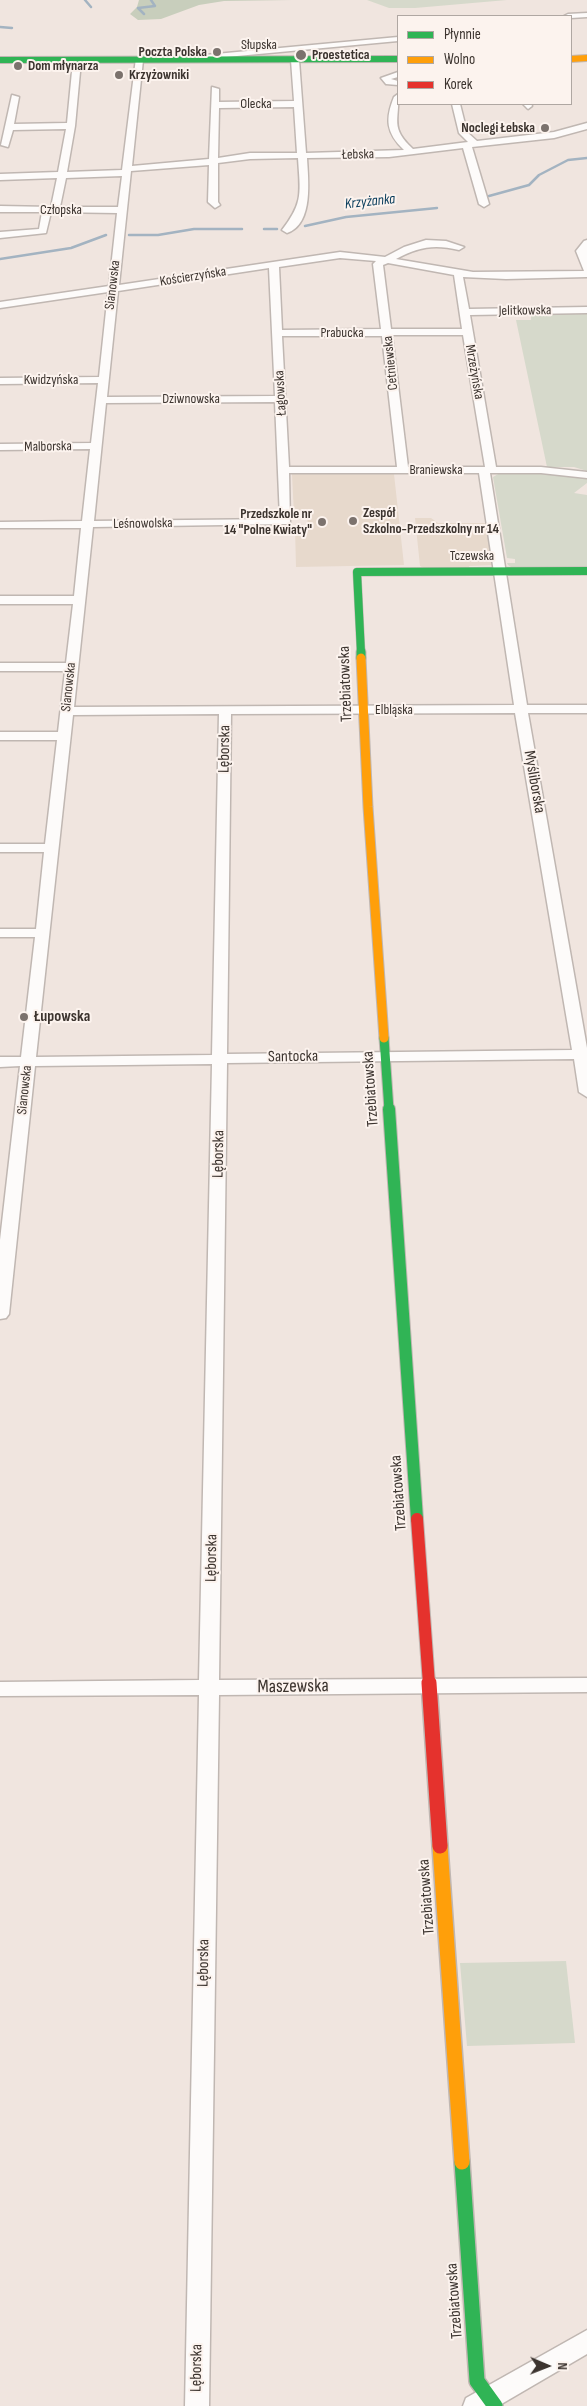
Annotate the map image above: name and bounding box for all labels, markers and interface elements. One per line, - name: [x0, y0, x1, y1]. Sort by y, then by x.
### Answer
- legend: [397, 15, 572, 105]
- text: Płynnie: [444, 25, 481, 44]
- street label: Słupska: [241, 37, 277, 53]
- place label: Poczta Polska: [139, 44, 207, 60]
- marker: Poczta Polska: [211, 46, 223, 58]
- place label: Proestetica: [312, 47, 369, 63]
- marker: Proestetica: [294, 48, 308, 62]
- text: Wolno: [444, 50, 475, 69]
- place label: Dom młynarza: [28, 58, 99, 74]
- marker: Dom młynarza: [12, 60, 24, 72]
- place label: Krzyżowniki: [129, 67, 189, 83]
- marker: Krzyżowniki: [113, 69, 125, 81]
- text: Korek: [444, 75, 473, 94]
- street label: Olecka: [240, 96, 272, 112]
- place label: Noclegi Łebska: [461, 120, 535, 136]
- marker: Noclegi Łebska: [539, 122, 551, 134]
- street label: Łebska: [342, 146, 374, 164]
- water label: Krzyżanka: [344, 190, 396, 214]
- street label: Człopska: [40, 202, 82, 218]
- street label: Sianowska: [102, 259, 124, 311]
- street label: Kościerzyńska: [159, 263, 227, 291]
- street label: Jelitkowska: [498, 302, 552, 320]
- street label: Prabucka: [320, 325, 364, 341]
- street label: Cetniewska: [380, 335, 402, 391]
- street label: Mrzeżyńska: [461, 343, 487, 401]
- street label: Łagowska: [271, 370, 291, 416]
- street label: Kwidzyńska: [24, 372, 78, 388]
- street label: Dziwnowska: [162, 391, 220, 407]
- street label: Malborska: [24, 438, 72, 456]
- street label: Braniewska: [409, 462, 463, 478]
- place label: Zespół Szkolno-Przedszkolny nr 14: [363, 505, 499, 538]
- place label: Przedszkole nr 14 "Polne Kwiaty": [224, 506, 312, 538]
- street label: Leśnowolska: [113, 515, 173, 533]
- marker: Zespół Szkolno-Przedszkolny nr 14: [347, 515, 359, 527]
- marker: Przedszkole nr 14 "Polne Kwiaty": [316, 516, 328, 528]
- street label: Tczewska: [450, 548, 494, 564]
- street label: Trzebiatowska: [335, 646, 357, 722]
- street label: Sianowska: [58, 662, 80, 712]
- street label: Elbląska: [375, 702, 413, 718]
- street label: Lęborska: [215, 725, 235, 773]
- street label: Myśliborska: [519, 749, 549, 815]
- place label: Łupowska: [34, 1007, 90, 1027]
- marker: Łupowska: [18, 1011, 30, 1023]
- street label: Santocka: [268, 1047, 318, 1067]
- street label: Trzebiatowska: [359, 1050, 383, 1128]
- street label: Sianowska: [14, 1065, 36, 1115]
- street label: Lęborska: [209, 1130, 229, 1178]
- street label: Trzebiatowska: [387, 1454, 411, 1532]
- street label: Lęborska: [202, 1534, 222, 1582]
- street label: Maszewska: [257, 1675, 329, 1699]
- street label: Trzebiatowska: [415, 1858, 439, 1936]
- street label: Lęborska: [194, 1939, 214, 1987]
- street label: Trzebiatowska: [443, 2262, 467, 2340]
- north arrow: [522, 2341, 572, 2391]
- street label: Lęborska: [187, 2344, 207, 2392]
- text: N: [554, 2362, 571, 2370]

